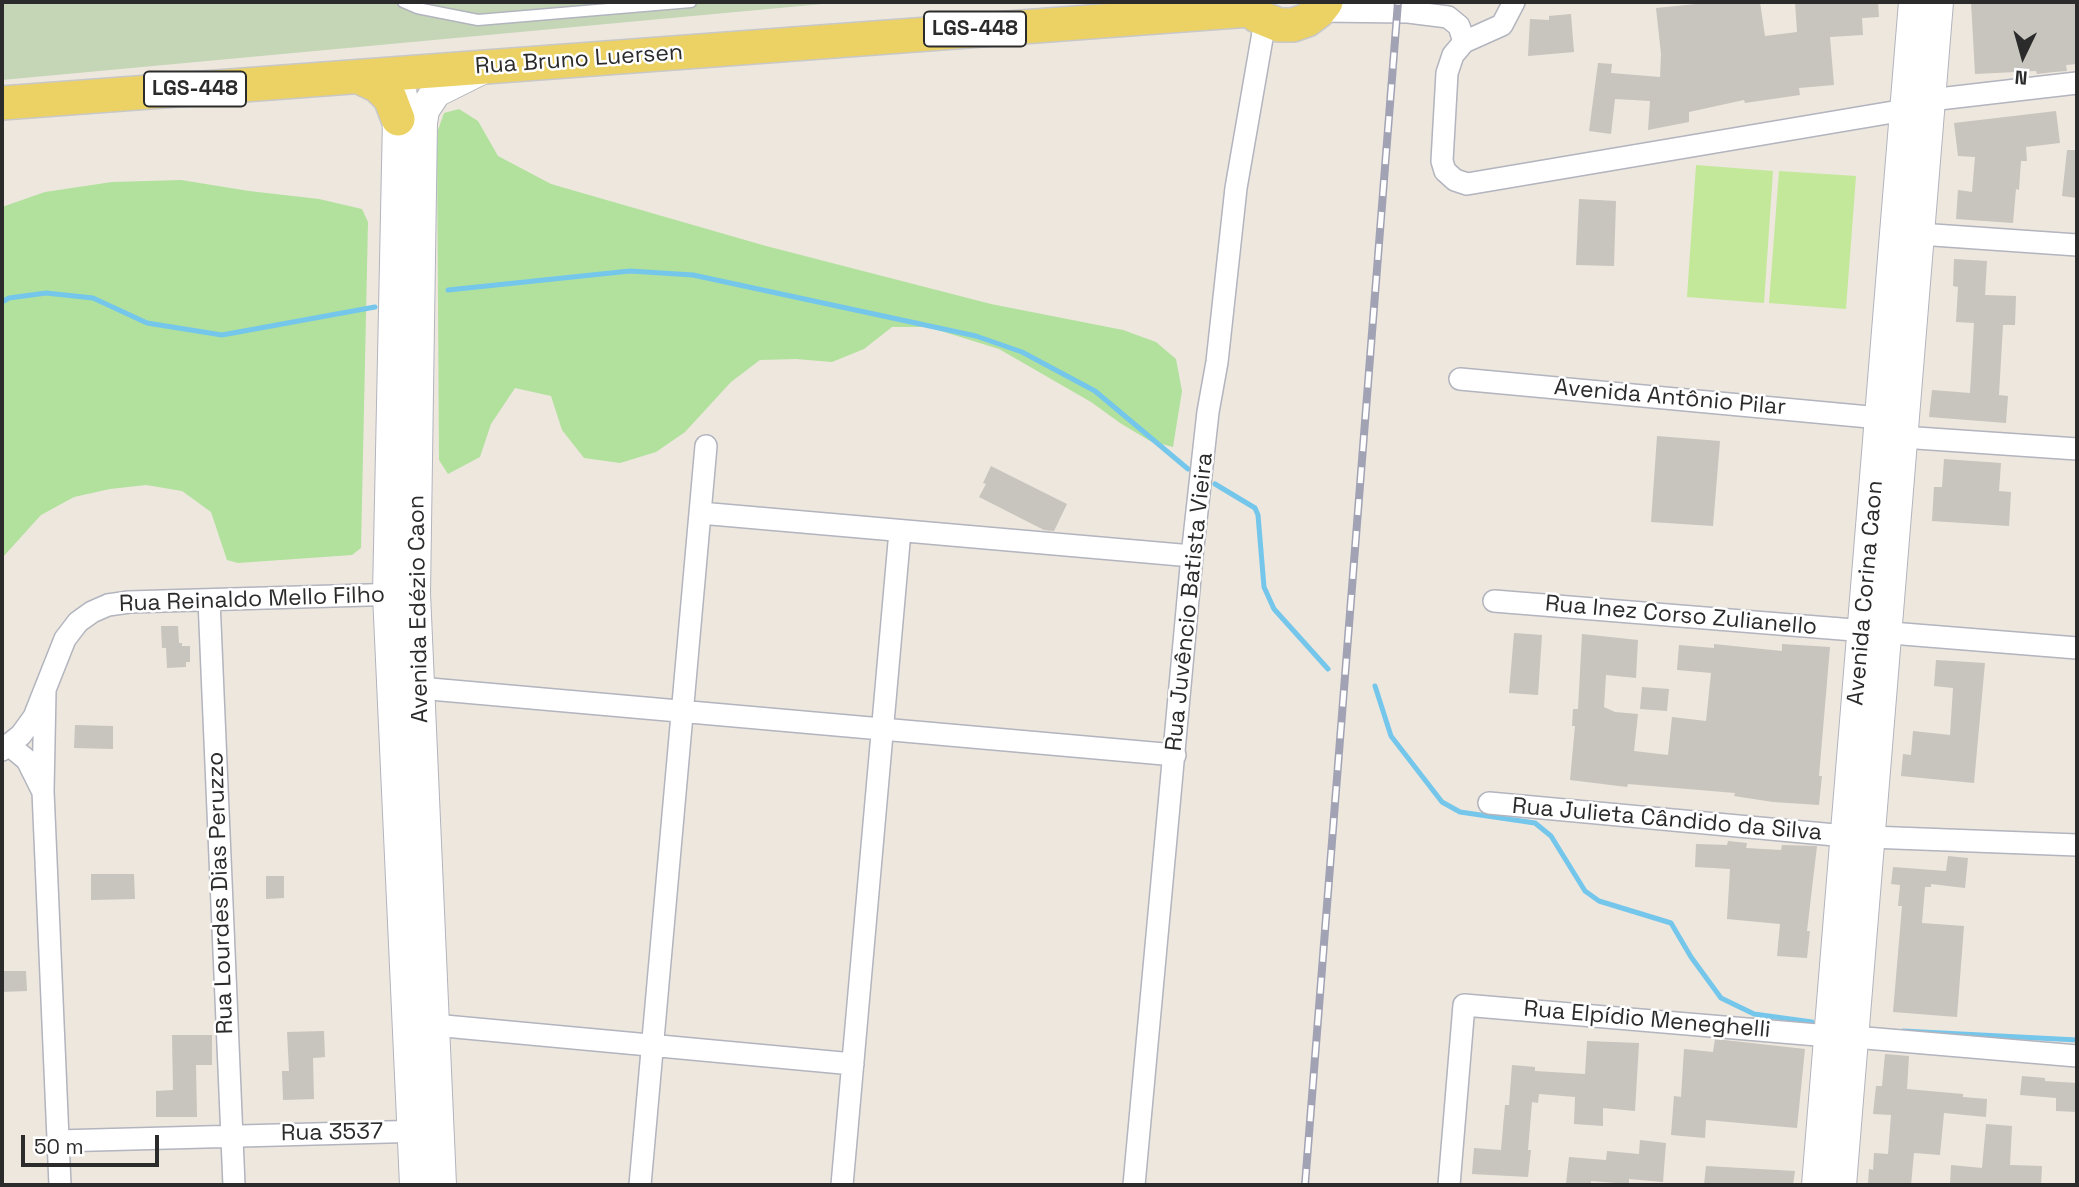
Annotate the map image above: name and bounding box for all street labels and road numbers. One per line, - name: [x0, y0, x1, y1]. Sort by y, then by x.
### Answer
- road number: LGS-448: [924, 12, 1026, 46]
- street label: Rua Bruno Luersen: [474, 39, 684, 81]
- road number: LGS-448: [144, 72, 246, 106]
- street label: Avenida Antônio Pilar: [1553, 374, 1787, 422]
- street label: Rua Juvêncio Batista Vieira: [1161, 451, 1219, 753]
- street label: Avenida Corina Caon: [1842, 479, 1890, 707]
- street label: Avenida Edézio Caon: [403, 495, 435, 723]
- street label: Rua Reinaldo Mello Filho: [118, 582, 386, 618]
- street label: Rua Inez Corso Zulianello: [1544, 590, 1818, 642]
- street label: Rua Lourdes Dias Peruzzo: [202, 751, 240, 1035]
- street label: Rua Julieta Cândido da Silva: [1511, 793, 1823, 847]
- street label: Rua Elpídio Meneghelli: [1522, 995, 1772, 1045]
- street label: Rua 3537: [281, 1118, 383, 1148]

